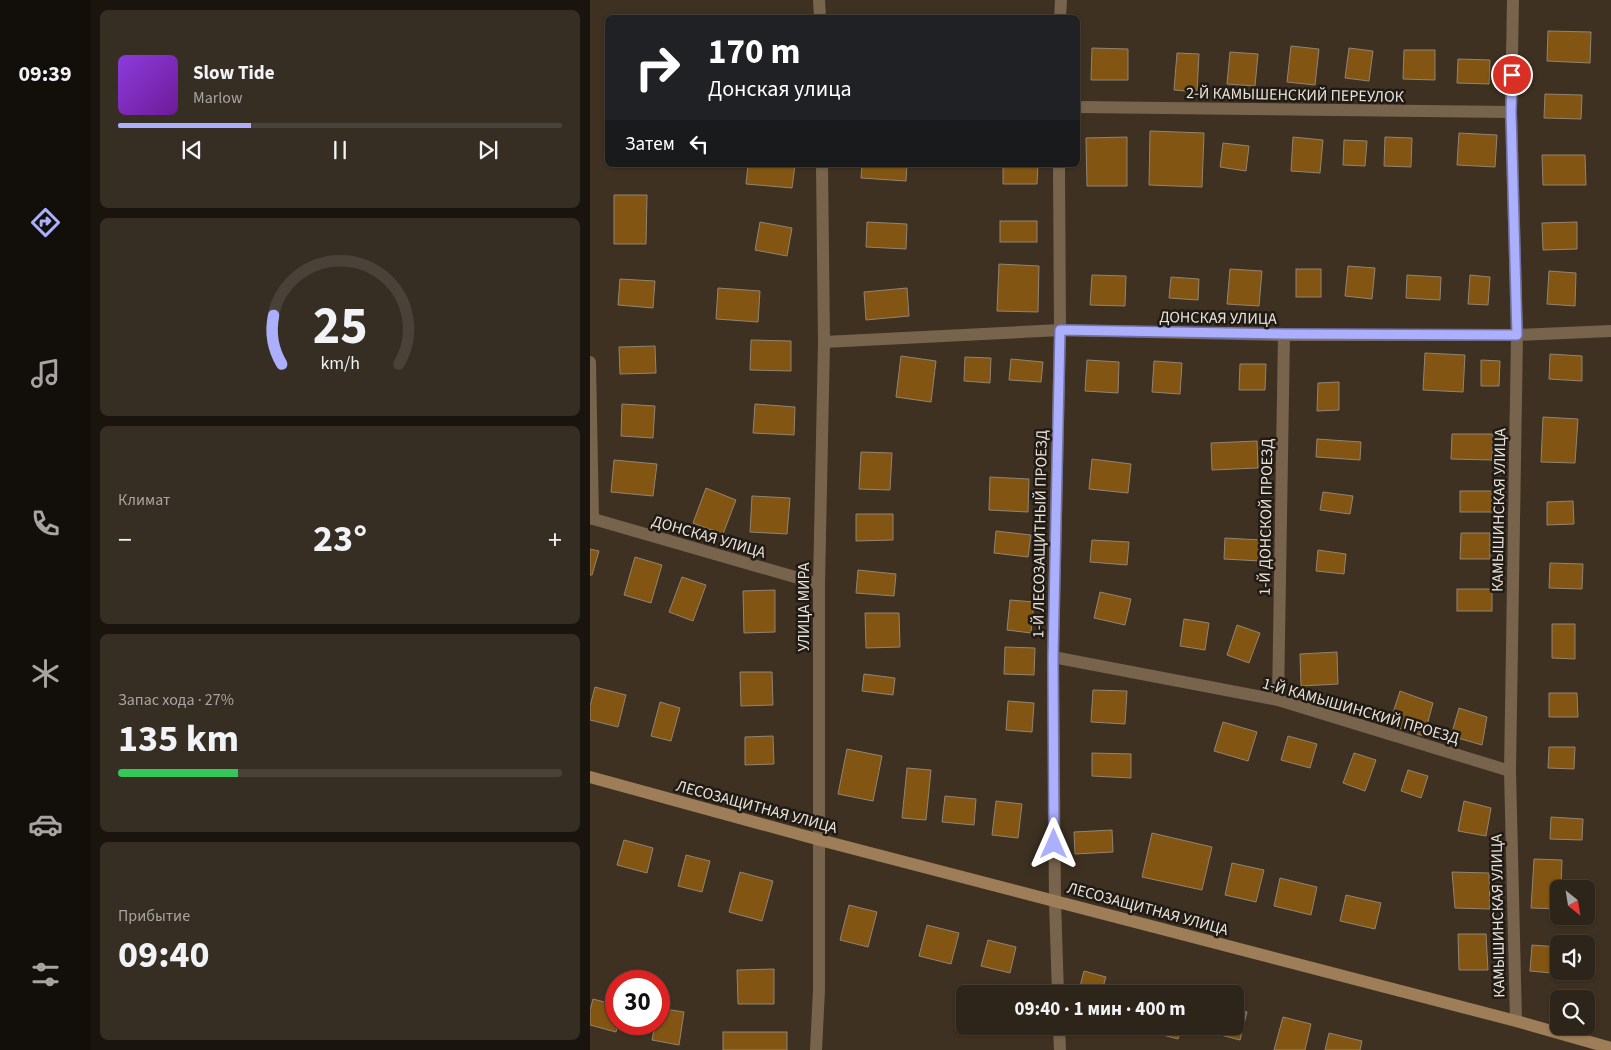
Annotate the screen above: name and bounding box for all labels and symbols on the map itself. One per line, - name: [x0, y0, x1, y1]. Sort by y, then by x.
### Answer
- pin: [1491, 54, 1533, 96]
- street label: 2-Й КАМЫШЕНСКИЙ ПЕРЕУЛОК: [1186, 82, 1405, 108]
- street label: ДОНСКАЯ УЛИЦА: [1159, 306, 1277, 330]
- street label: КАМЫШИНСКАЯ УЛИЦА: [1487, 428, 1511, 592]
- street label: 1-Й ЛЕСОЗАЩИТНЫЙ ПРОЕЗД: [1027, 430, 1053, 638]
- street label: 1-Й ДОНСКОЙ ПРОЕЗД: [1254, 438, 1278, 596]
- street label: ДОНСКАЯ УЛИЦА: [649, 510, 769, 564]
- street label: УЛИЦА МИРА: [793, 562, 815, 652]
- street label: 1-Й КАМЫШИНСКИЙ ПРОЕЗД: [1260, 672, 1462, 750]
- street label: ЛЕСОЗАЩИТНАЯ УЛИЦА: [674, 775, 840, 839]
- position arrow: [1027, 817, 1079, 869]
- street label: КАМЫШИНСКАЯ УЛИЦА: [1486, 834, 1510, 998]
- street label: ЛЕСОЗАЩИТНАЯ УЛИЦА: [1065, 877, 1231, 941]
- north arrow: [1550, 880, 1595, 925]
- speed limit sign: 30: [605, 970, 670, 1035]

